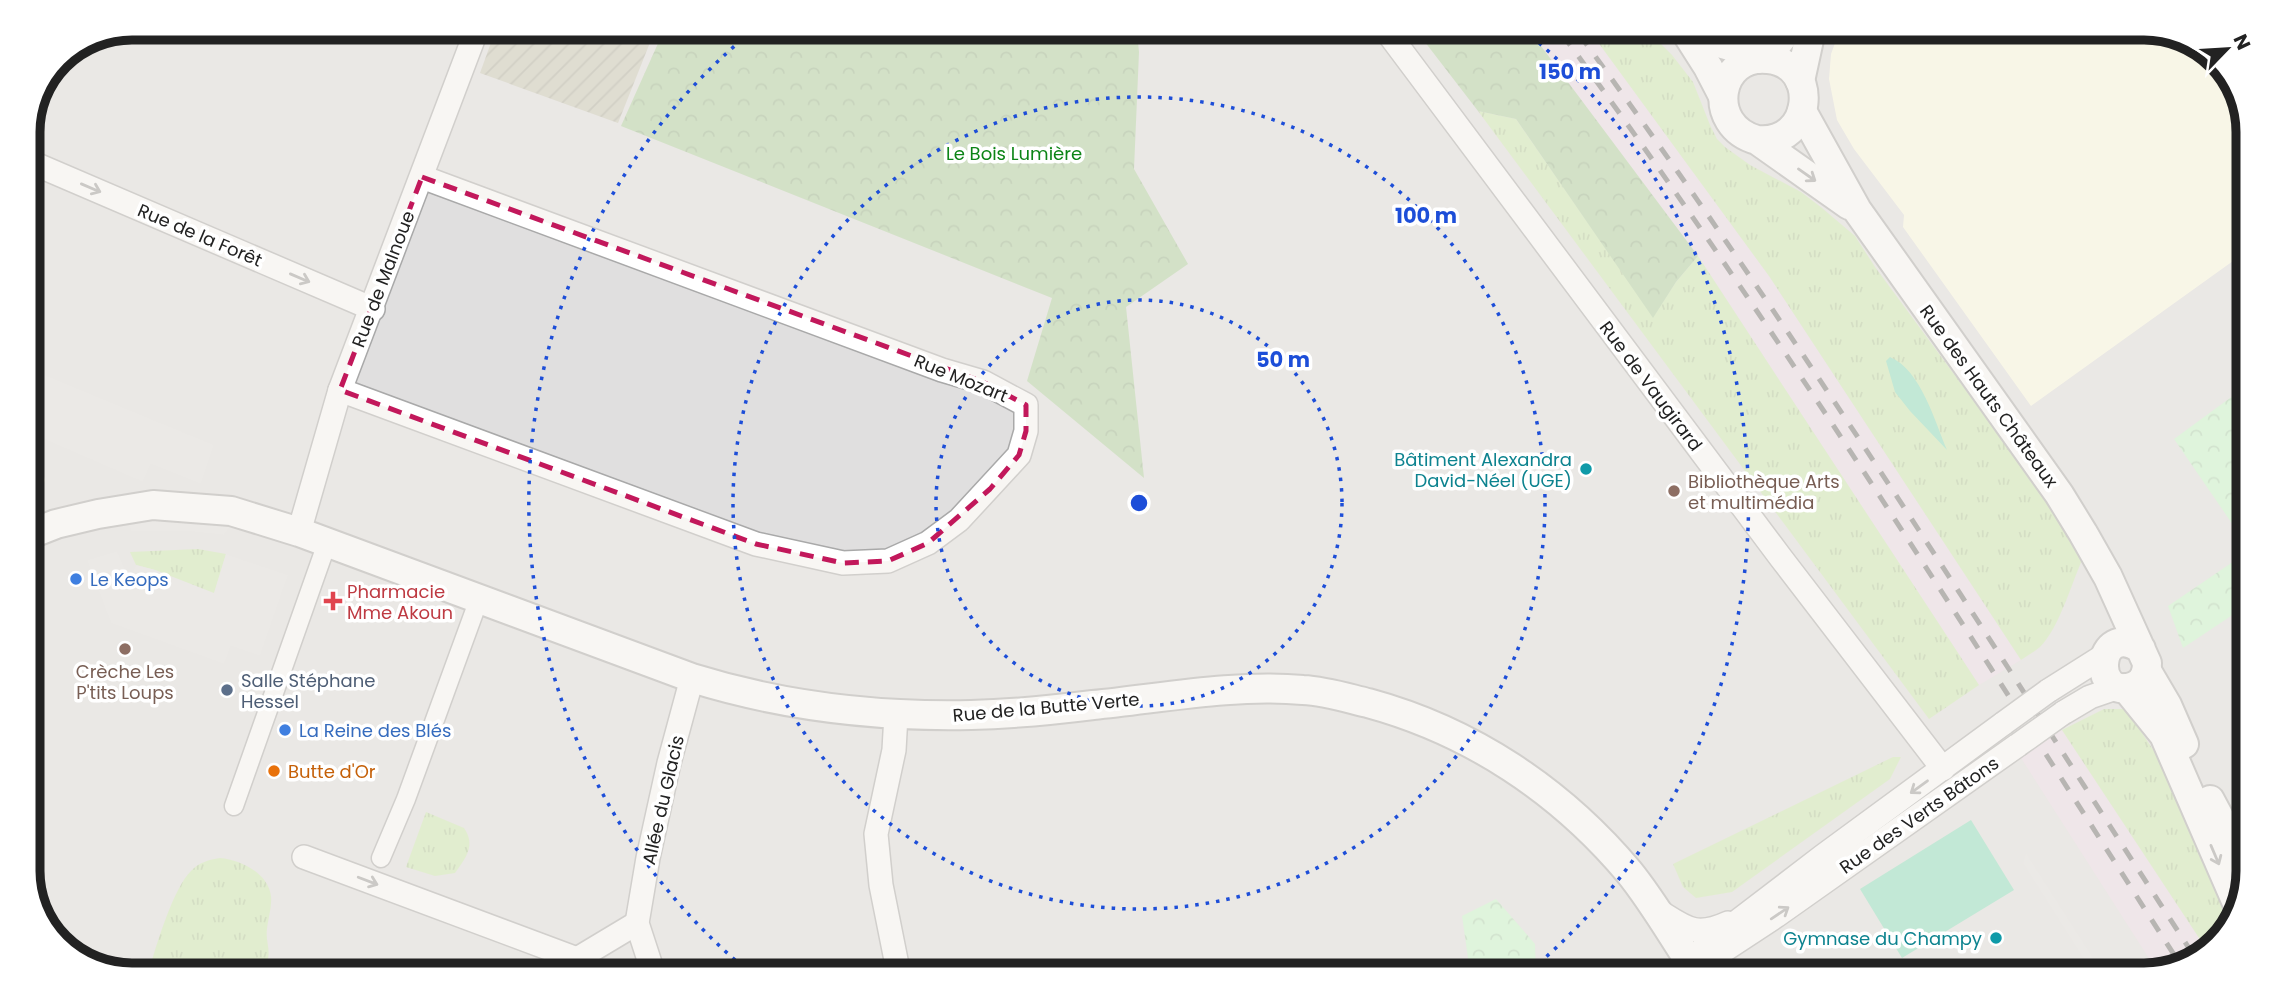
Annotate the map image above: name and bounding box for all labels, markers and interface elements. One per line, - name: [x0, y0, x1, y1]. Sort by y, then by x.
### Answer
- north arrow: [2192, 14, 2262, 84]
- text: N: [2227, 30, 2257, 54]
- text: 150 m: [1539, 57, 1601, 86]
- park label: Le Bois Lumière: [946, 141, 1082, 166]
- one-way arrow: [1797, 168, 1816, 182]
- one-way arrow: [80, 182, 101, 195]
- street label: Rue de la Forêt: [134, 198, 266, 272]
- text: 100 m: [1395, 201, 1457, 230]
- street label: Rue de Malnoue: [345, 207, 421, 351]
- one-way arrow: [289, 272, 310, 285]
- street label: Rue des Hauts Châteaux: [1914, 299, 2064, 493]
- street label: Rue de Vaugirard: [1594, 316, 1708, 456]
- text: 50 m: [1256, 345, 1310, 374]
- street label: Rue Mozart: [910, 348, 1012, 408]
- place label: Bâtiment Alexandra David-Néel (UGE): [1394, 447, 1572, 493]
- marker: Bâtiment Alexandra David-Néel (UGE): [1578, 461, 1594, 477]
- place label: Bibliothèque Arts et multimédia: [1688, 469, 1840, 515]
- marker: Bibliothèque Arts et multimédia: [1666, 483, 1682, 499]
- centre of rings: [1127, 491, 1151, 515]
- place label: Le Keops: [90, 567, 169, 592]
- marker: Le Keops: [68, 571, 84, 587]
- place label: Pharmacie Mme Akoun: [347, 579, 453, 625]
- marker: Pharmacie Mme Akoun: [325, 593, 341, 609]
- marker: Crèche Les P'tits Loups: [117, 641, 133, 657]
- place label: Crèche Les P'tits Loups: [76, 659, 174, 705]
- place label: Salle Stéphane Hessel: [241, 668, 375, 714]
- marker: Salle Stéphane Hessel: [219, 682, 235, 698]
- street label: Rue de la Butte Verte: [952, 686, 1140, 728]
- place label: La Reine des Blés: [299, 718, 451, 743]
- marker: La Reine des Blés: [277, 722, 293, 738]
- street label: Allée du Glacis: [636, 733, 690, 867]
- street label: Rue des Verts Bâtons: [1834, 751, 2004, 879]
- place label: Butte d'Or: [288, 759, 376, 784]
- marker: Butte d'Or: [266, 763, 282, 779]
- one-way arrow: [1910, 780, 1929, 794]
- one-way arrow: [2209, 843, 2222, 865]
- one-way arrow: [357, 876, 379, 888]
- one-way arrow: [1770, 906, 1790, 920]
- place label: Gymnase du Champy: [1783, 926, 1982, 951]
- marker: Gymnase du Champy: [1988, 930, 2004, 946]

